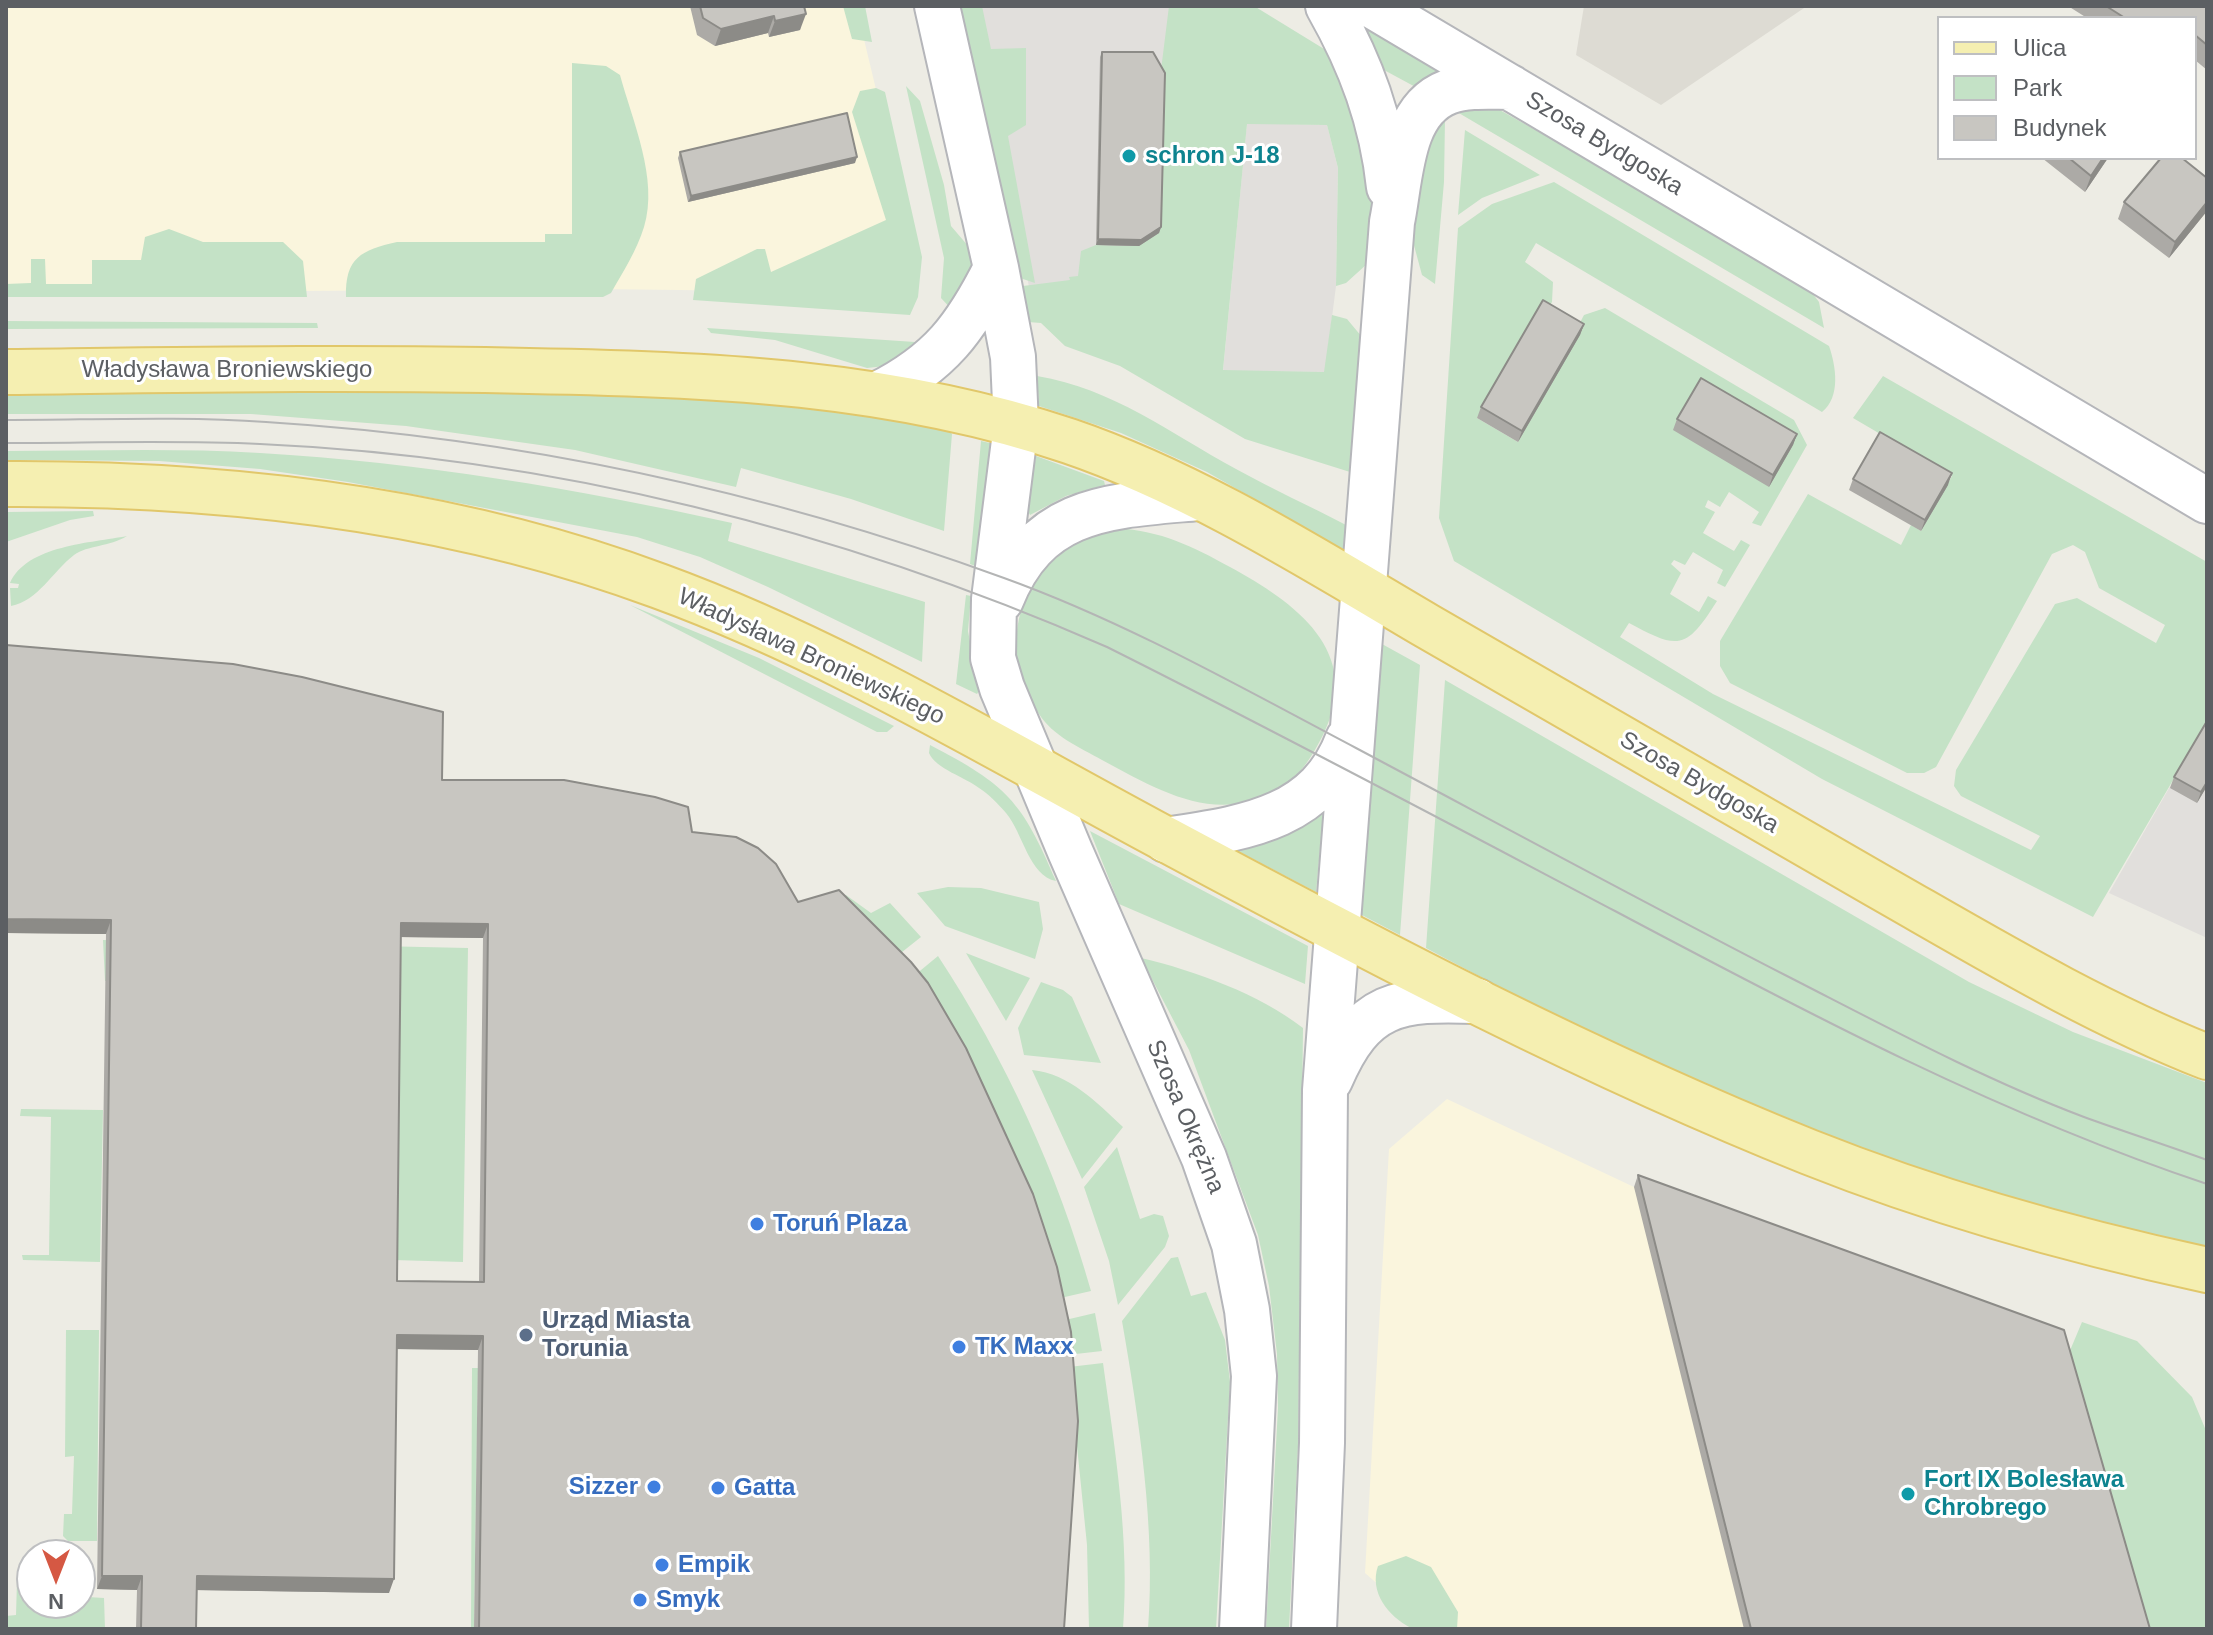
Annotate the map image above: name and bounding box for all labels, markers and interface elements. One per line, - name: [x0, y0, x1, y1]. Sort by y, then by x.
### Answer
- legend: [1937, 16, 2197, 160]
- text: Ulica: [2013, 34, 2066, 61]
- text: Park: [2013, 74, 2062, 101]
- street label: Szosa Bydgoska: [1520, 86, 1688, 202]
- text: Budynek: [2013, 114, 2106, 141]
- place label: schron J-18: [1145, 142, 1280, 170]
- marker: schron J-18: [1120, 147, 1138, 165]
- street label: Władysława Broniewskiego: [82, 356, 372, 384]
- street label: Władysława Broniewskiego: [673, 583, 949, 731]
- street label: Szosa Bydgoska: [1614, 726, 1784, 840]
- street label: Szosa Okrężna: [1140, 1036, 1230, 1198]
- place label: Toruń Plaza: [773, 1210, 907, 1238]
- marker: Toruń Plaza: [748, 1215, 766, 1233]
- place label: Urząd Miasta Torunia: [542, 1307, 690, 1363]
- marker: Urząd Miasta Torunia: [517, 1326, 535, 1344]
- place label: TK Maxx: [975, 1333, 1074, 1361]
- marker: TK Maxx: [950, 1338, 968, 1356]
- place label: Fort IX Bolesława Chrobrego: [1924, 1466, 2124, 1522]
- place label: Sizzer: [569, 1473, 638, 1501]
- place label: Gatta: [734, 1474, 795, 1502]
- marker: Sizzer: [645, 1478, 663, 1496]
- marker: Gatta: [709, 1479, 727, 1497]
- marker: Fort IX Bolesława Chrobrego: [1899, 1485, 1917, 1503]
- north arrow: [16, 1539, 96, 1619]
- place label: Empik: [678, 1551, 750, 1579]
- marker: Empik: [653, 1556, 671, 1574]
- place label: Smyk: [656, 1586, 720, 1614]
- text: N: [48, 1589, 64, 1614]
- marker: Smyk: [631, 1591, 649, 1609]

